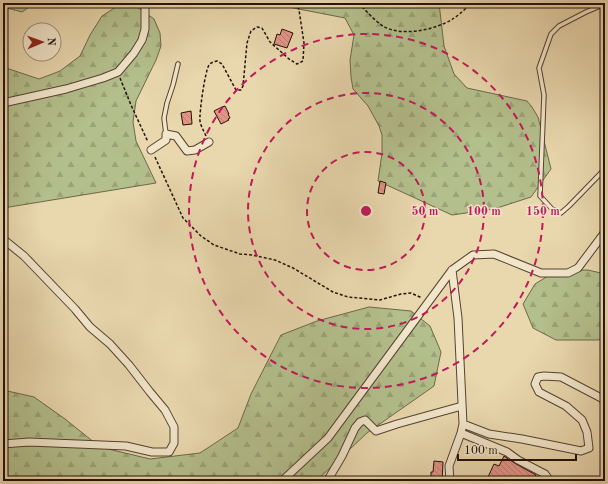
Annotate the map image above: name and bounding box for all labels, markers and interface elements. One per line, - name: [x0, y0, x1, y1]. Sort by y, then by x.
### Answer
- north arrow: [22, 22, 62, 62]
- text: N: [45, 37, 56, 47]
- centre of rings: [359, 204, 373, 218]
- text: 50 m: [412, 205, 439, 218]
- text: 150 m: [526, 205, 560, 218]
- text: 100 m: [467, 206, 501, 218]
- scale bar: [458, 436, 576, 462]
- text: 100 m: [464, 445, 498, 457]

